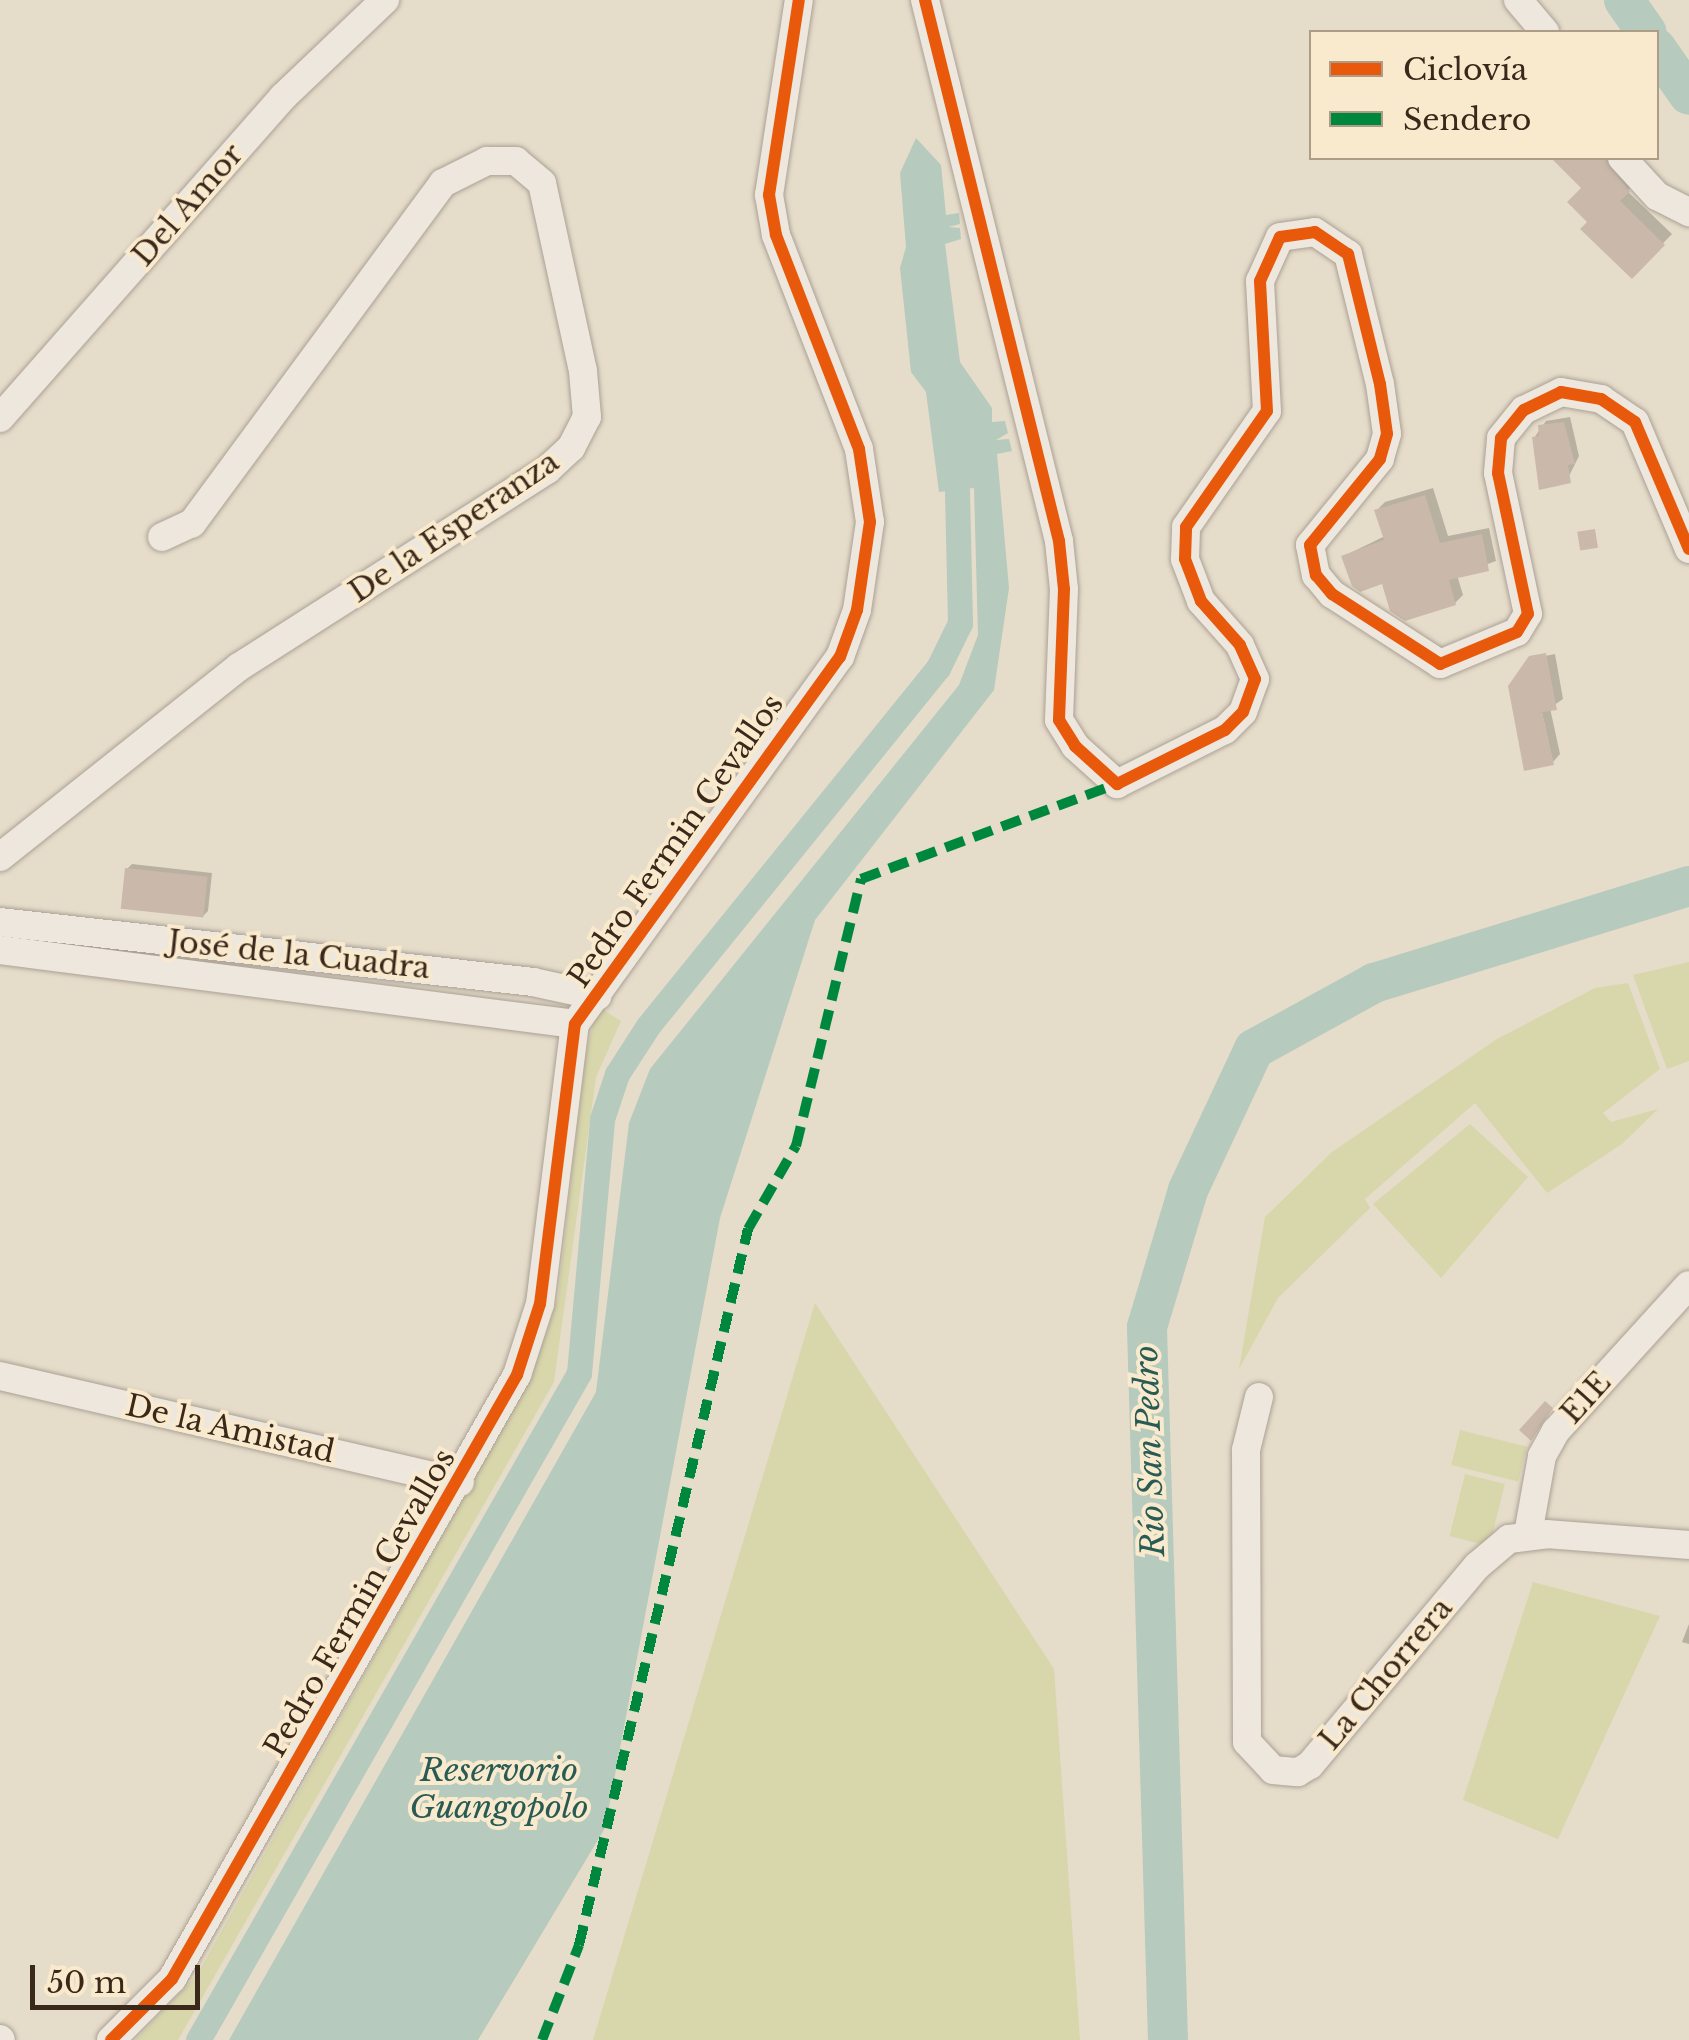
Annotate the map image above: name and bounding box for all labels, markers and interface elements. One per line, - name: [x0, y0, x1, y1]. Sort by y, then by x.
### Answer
- legend: [1309, 30, 1659, 160]
- text: Ciclovía: [1403, 51, 1527, 88]
- text: Sendero: [1403, 101, 1531, 138]
- street label: Del Amor: [125, 136, 251, 274]
- street label: De la Esperanza: [342, 444, 566, 610]
- street label: Pedro Fermin Cevallos: [561, 687, 791, 995]
- street label: José de la Cuadra: [166, 923, 432, 987]
- water label: Río San Pedro: [1127, 1344, 1173, 1558]
- street label: E1E: [1554, 1365, 1618, 1431]
- street label: De la Amistad: [121, 1387, 339, 1471]
- street label: Pedro Fermin Cevallos: [257, 1443, 463, 1763]
- street label: La Chorrera: [1312, 1591, 1460, 1757]
- water label: Reservorio Guangopolo: [409, 1752, 589, 1827]
- scale bar: [35, 1945, 205, 2007]
- text: 50 m: [47, 1964, 126, 2001]

